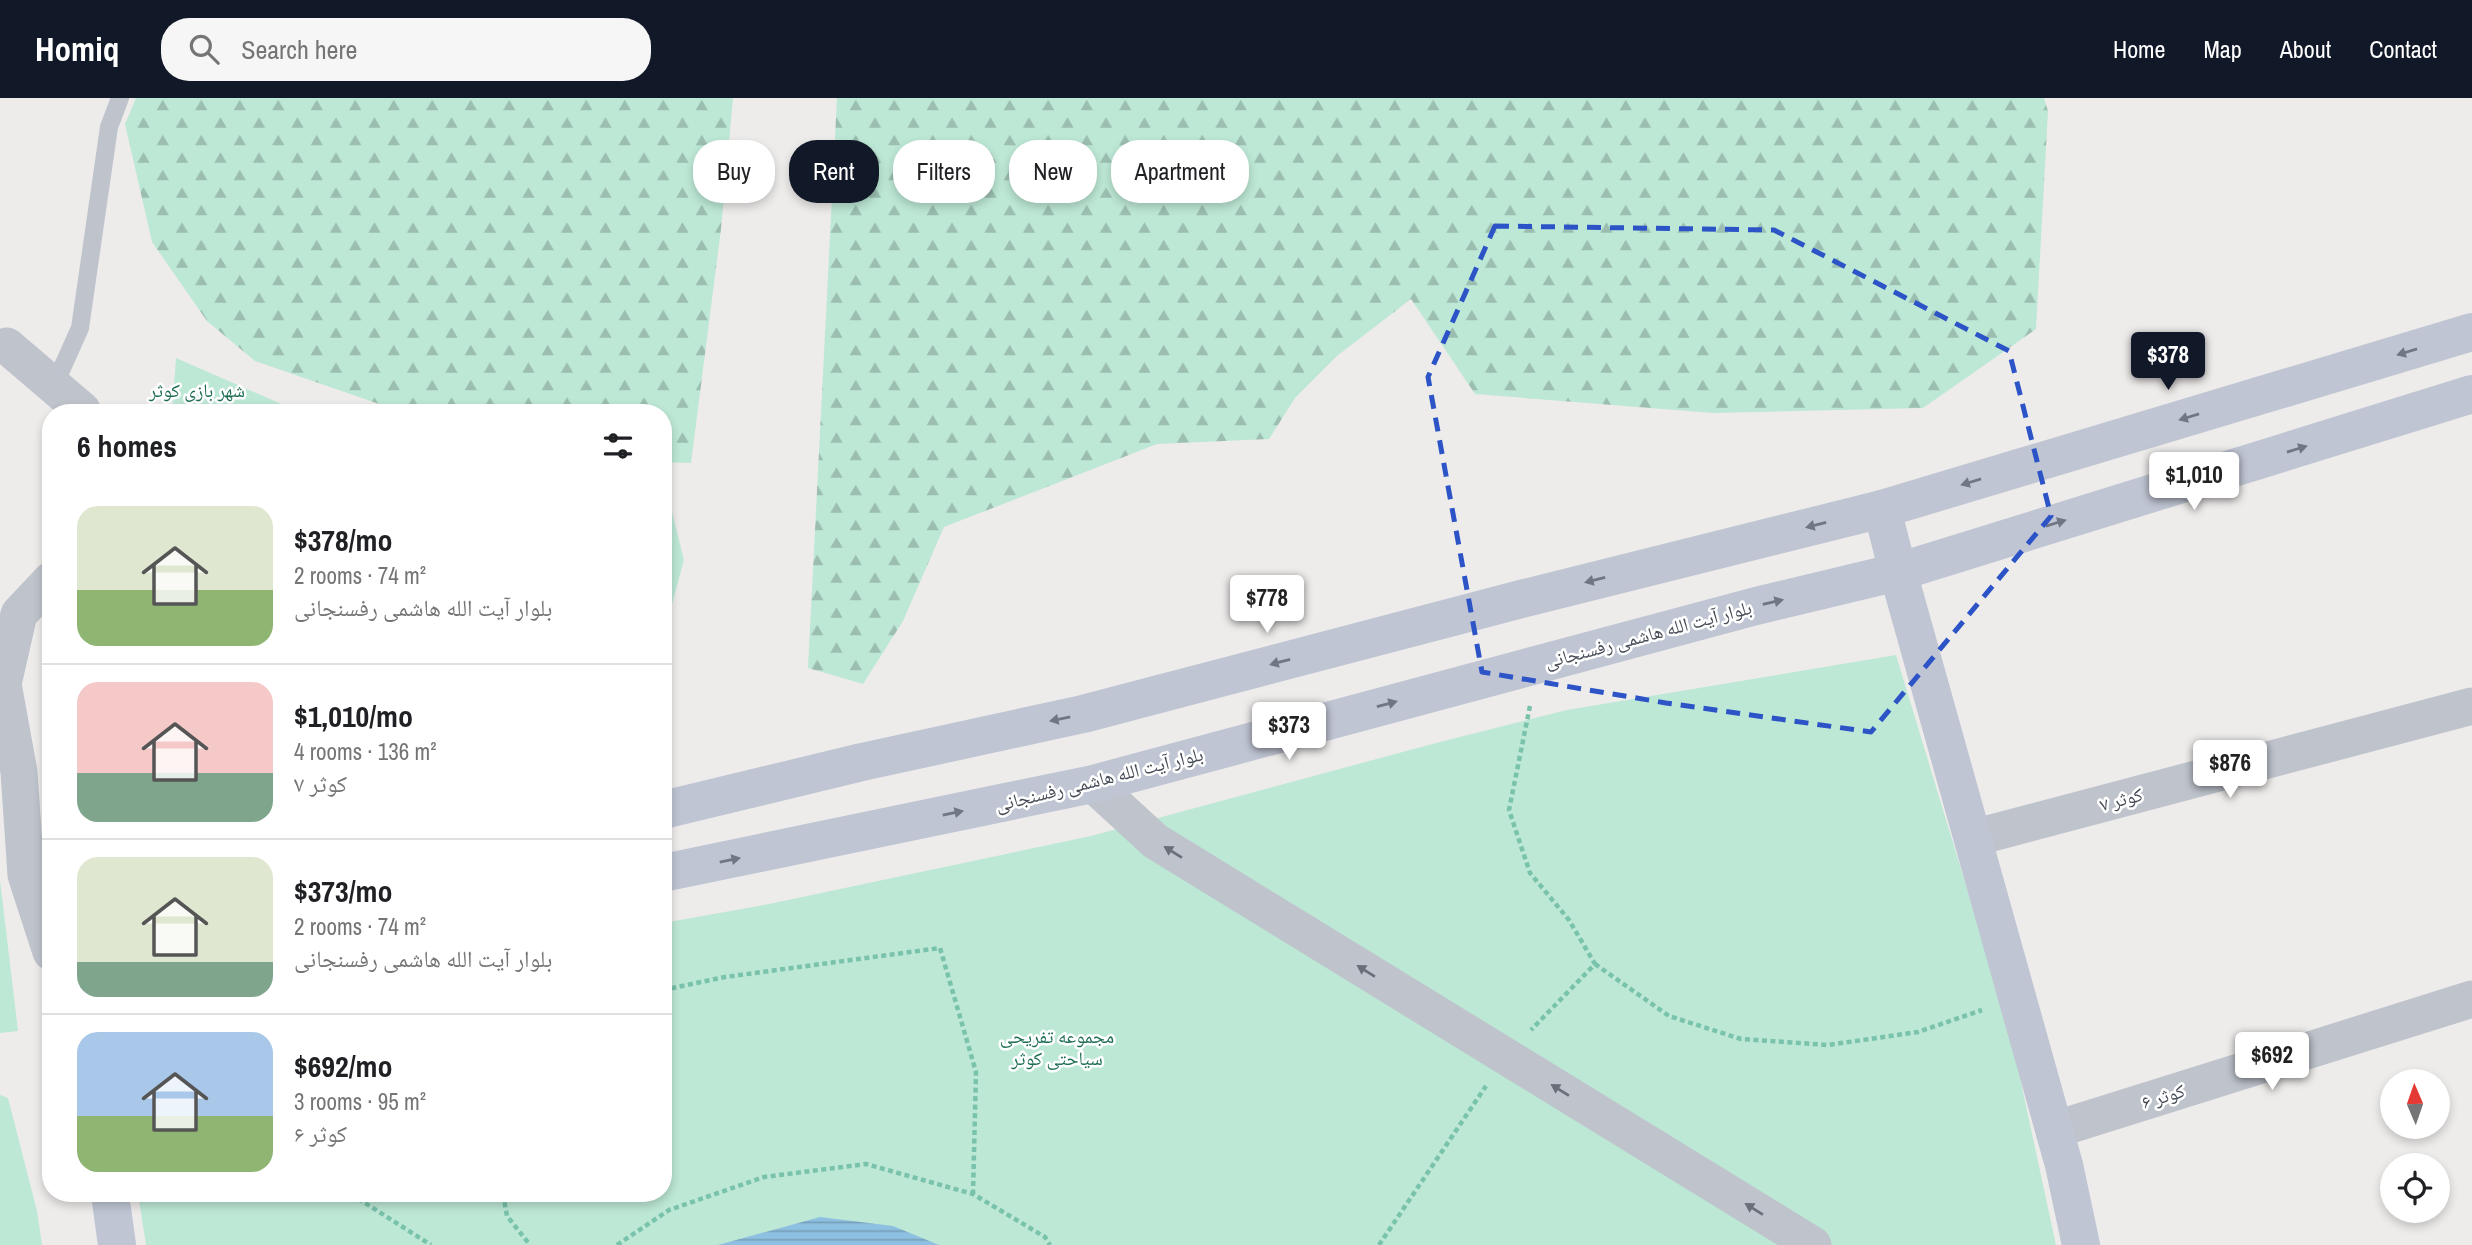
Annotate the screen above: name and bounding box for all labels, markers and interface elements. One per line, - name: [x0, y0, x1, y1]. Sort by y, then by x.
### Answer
- search box: [161, 18, 651, 81]
- text: Homiq: [35, 27, 119, 71]
- icon: search: [185, 30, 223, 68]
- text: Search here: [241, 32, 357, 67]
- text: Home: [2113, 33, 2165, 65]
- text: Map: [2203, 33, 2242, 65]
- text: About: [2280, 33, 2331, 65]
- text: Contact: [2369, 33, 2437, 65]
- chip: Buy: [693, 140, 775, 203]
- chip: Rent: [789, 140, 879, 203]
- chip: Filters: [893, 140, 995, 203]
- chip: New: [1009, 140, 1097, 203]
- chip: Apartment: [1111, 140, 1249, 203]
- pin: $378: [2127, 332, 2209, 392]
- text: $378: [2147, 339, 2189, 370]
- one-way arrow: [2396, 347, 2417, 357]
- park label: شهر بازی کوثر: [148, 377, 245, 403]
- one-way arrow: [2178, 412, 2199, 422]
- text: 6 homes: [77, 426, 177, 466]
- icon: filters: [599, 427, 637, 465]
- one-way arrow: [2287, 443, 2308, 453]
- pin: $1,010: [2137, 452, 2251, 512]
- text: $1,010: [2165, 459, 2223, 490]
- one-way arrow: [1960, 478, 1981, 488]
- one-way arrow: [2046, 518, 2067, 528]
- text: $378/mo: [294, 520, 392, 560]
- one-way arrow: [1805, 520, 1827, 531]
- icon: home: [133, 534, 217, 618]
- text: 2 rooms · 74 m²: [294, 560, 426, 591]
- pin: $778: [1226, 575, 1308, 635]
- one-way arrow: [1584, 575, 1606, 586]
- text: $778: [1246, 582, 1288, 613]
- text: بلوار آیت الله هاشمی رفسنجانی: [294, 592, 552, 623]
- street label: بلوار آیت الله هاشمی رفسنجانی: [1542, 594, 1754, 674]
- one-way arrow: [1762, 596, 1784, 607]
- one-way arrow: [1269, 657, 1291, 668]
- text: $1,010/mo: [294, 696, 413, 736]
- one-way arrow: [1376, 698, 1398, 709]
- pin: $373: [1248, 702, 1330, 762]
- text: $373: [1268, 709, 1310, 740]
- icon: home: [133, 710, 217, 794]
- one-way arrow: [1049, 714, 1071, 725]
- text: 4 rooms · 136 m²: [294, 736, 437, 767]
- pin: $876: [2189, 740, 2271, 800]
- street label: بلوار آیت الله هاشمی رفسنجانی: [992, 741, 1206, 817]
- text: $876: [2209, 747, 2251, 778]
- text: کوثر ۷: [294, 768, 347, 799]
- street label: کوثر ۷: [2096, 781, 2146, 817]
- one-way arrow: [942, 808, 964, 819]
- one-way arrow: [1163, 846, 1182, 859]
- one-way arrow: [719, 854, 741, 865]
- text: $373/mo: [294, 871, 392, 911]
- icon: home: [133, 885, 217, 969]
- text: 2 rooms · 74 m²: [294, 911, 426, 942]
- text: بلوار آیت الله هاشمی رفسنجانی: [294, 943, 552, 974]
- one-way arrow: [1357, 965, 1376, 978]
- park label: مجموعه تفریحی سیاحتی کوثر: [1000, 1023, 1114, 1071]
- pin: $692: [2231, 1032, 2313, 1092]
- text: $692: [2251, 1039, 2293, 1070]
- text: $692/mo: [294, 1046, 392, 1086]
- icon: home: [133, 1060, 217, 1144]
- north arrow: [2380, 1069, 2450, 1139]
- map controls: [2380, 1069, 2450, 1223]
- street label: کوثر ۶: [2138, 1077, 2188, 1115]
- one-way arrow: [1551, 1084, 1570, 1097]
- text: 3 rooms · 95 m²: [294, 1086, 426, 1117]
- text: کوثر ۶: [294, 1118, 347, 1149]
- button: locate: [2380, 1153, 2450, 1223]
- one-way arrow: [1745, 1203, 1764, 1216]

